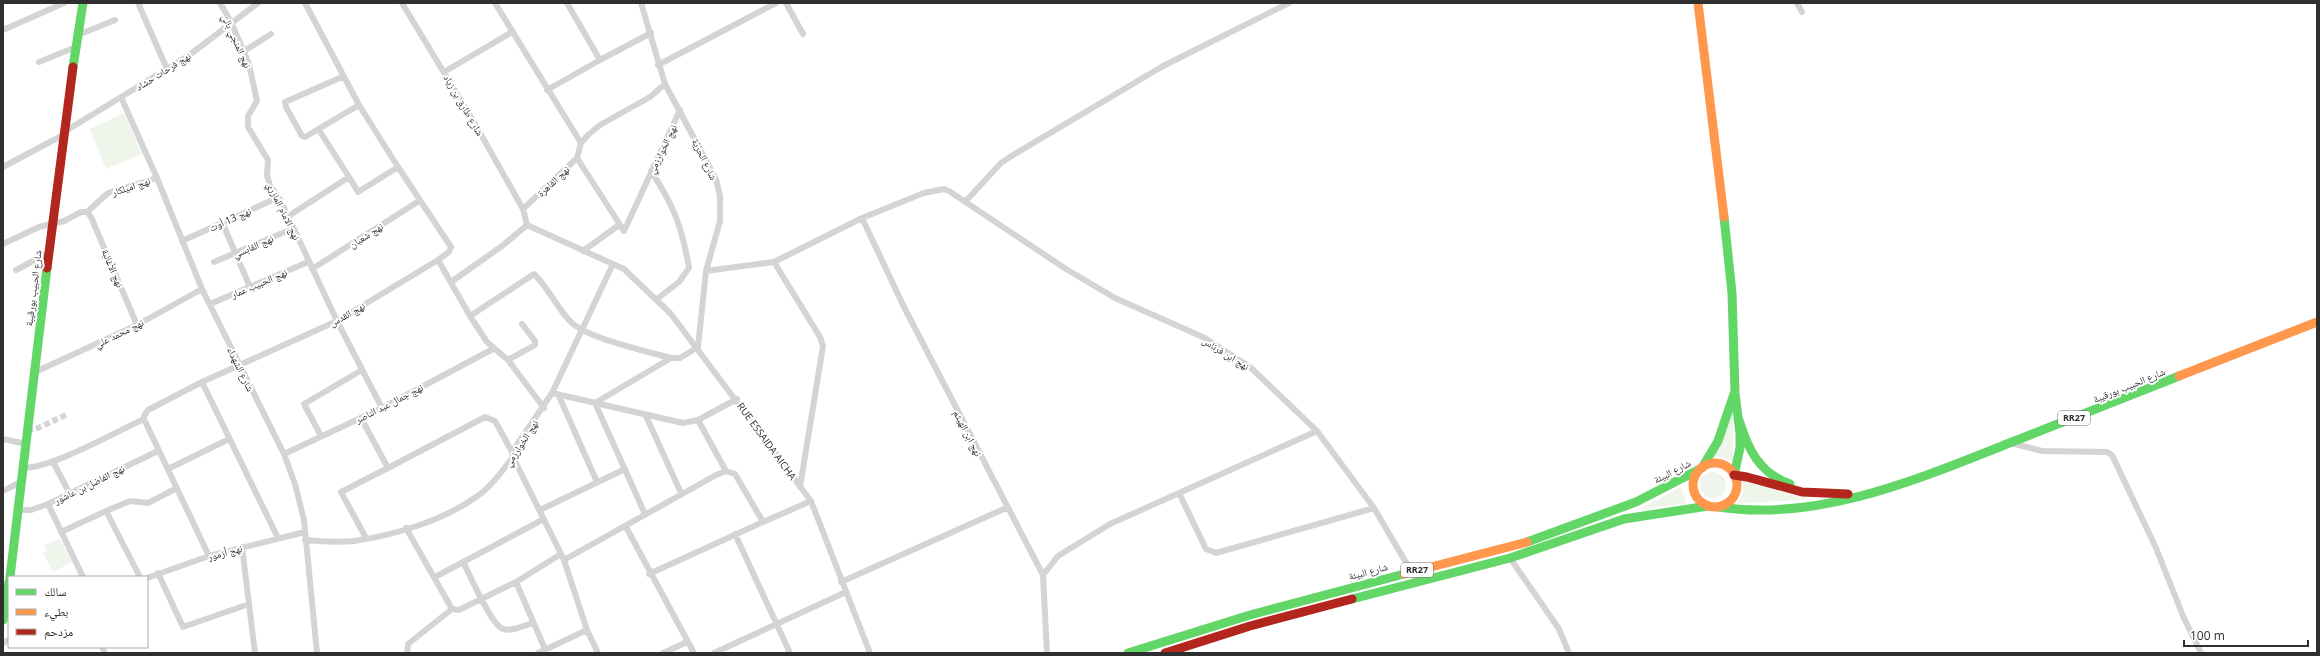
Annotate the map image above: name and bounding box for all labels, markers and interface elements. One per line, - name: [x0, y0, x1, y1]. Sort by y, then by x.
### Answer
- street label: نهج المنجي بالي: [217, 12, 255, 71]
- street label: نهج فرحات حشاد: [133, 48, 194, 94]
- street label: شارع طارق بن زياد: [441, 72, 487, 139]
- street label: نهج الخوارزمي: [644, 122, 681, 177]
- street label: شارع الحرّيّة: [689, 136, 721, 183]
- street label: نهج القاهرة: [534, 162, 573, 200]
- street label: نهج اميلكار: [109, 173, 152, 199]
- street label: نهج الامام المازري: [263, 180, 304, 243]
- street label: نهج 13 أوت: [207, 203, 253, 234]
- street label: نهج شعبان: [346, 219, 386, 251]
- street label: نهج القابسي: [230, 231, 276, 262]
- street label: نهج الأغالبة: [99, 247, 127, 290]
- street label: شارع الحبيب بورقيبة: [21, 249, 45, 327]
- street label: نهج الحبيب عمار: [228, 265, 290, 302]
- street label: نهج القدس: [327, 298, 368, 330]
- street label: نهج محمد علي: [92, 315, 147, 352]
- street label: نهج ابن فرناس: [1200, 333, 1252, 373]
- street label: شارع الشهداء: [224, 344, 258, 394]
- street label: شارع الحبيب بورقيبة: [2091, 364, 2168, 406]
- street label: نهج جمال عبد الناصر: [352, 380, 426, 427]
- street label: RUE ESSAIDA AICHA: [734, 399, 800, 483]
- street label: نهج ابن الهيثم: [949, 407, 986, 459]
- road number: RR27: [2058, 411, 2090, 425]
- street label: نهج الخوارزمي: [501, 417, 543, 470]
- street label: شارع البيئة: [1651, 455, 1693, 486]
- street label: نهج الفاضل بن عاشور: [50, 461, 127, 508]
- street label: نهج أزمور: [205, 541, 244, 564]
- street label: شارع البيئة: [1347, 559, 1390, 583]
- road number: RR27: [1401, 563, 1433, 577]
- legend: [8, 576, 148, 648]
- text: سالك: [44, 583, 66, 600]
- text: بطيء: [44, 603, 68, 622]
- scale bar: [2184, 622, 2308, 648]
- text: مزدحم: [44, 623, 73, 640]
- text: 100 m: [2190, 627, 2225, 644]

